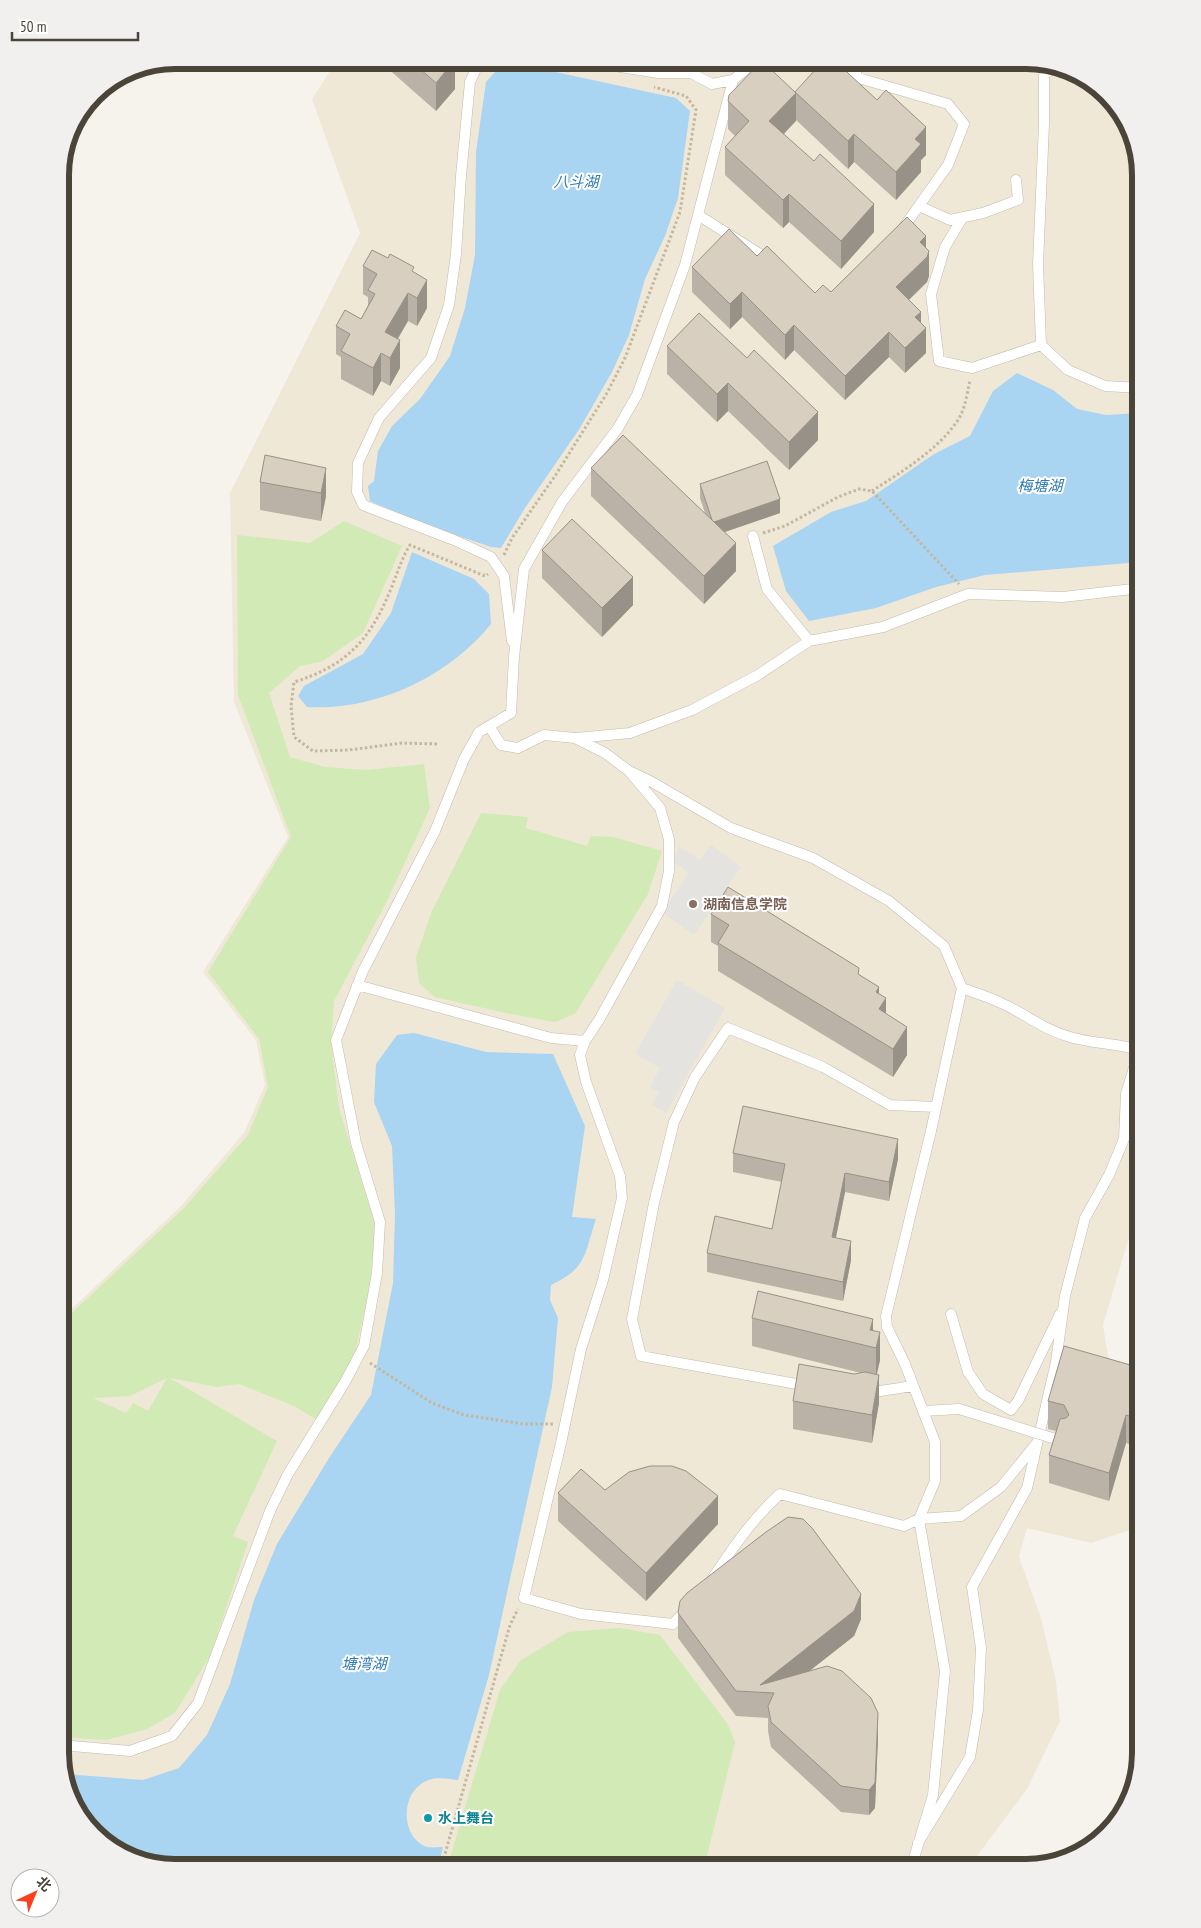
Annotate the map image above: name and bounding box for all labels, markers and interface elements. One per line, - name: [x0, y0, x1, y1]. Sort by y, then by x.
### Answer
- scale bar: [12, 10, 139, 42]
- text: 50 m: [20, 17, 46, 36]
- water label: 八斗湖: [553, 172, 600, 191]
- water label: 梅塘湖: [1017, 476, 1064, 495]
- place label: 湖南信息学院: [703, 895, 787, 913]
- marker: 湖南信息学院: [687, 898, 699, 910]
- water label: 塘湾湖: [341, 1654, 388, 1673]
- place label: 水上舞台: [438, 1809, 494, 1827]
- marker: 水上舞台: [422, 1812, 434, 1824]
- north arrow: [10, 1868, 60, 1918]
- text: 北: [33, 1872, 55, 1895]

